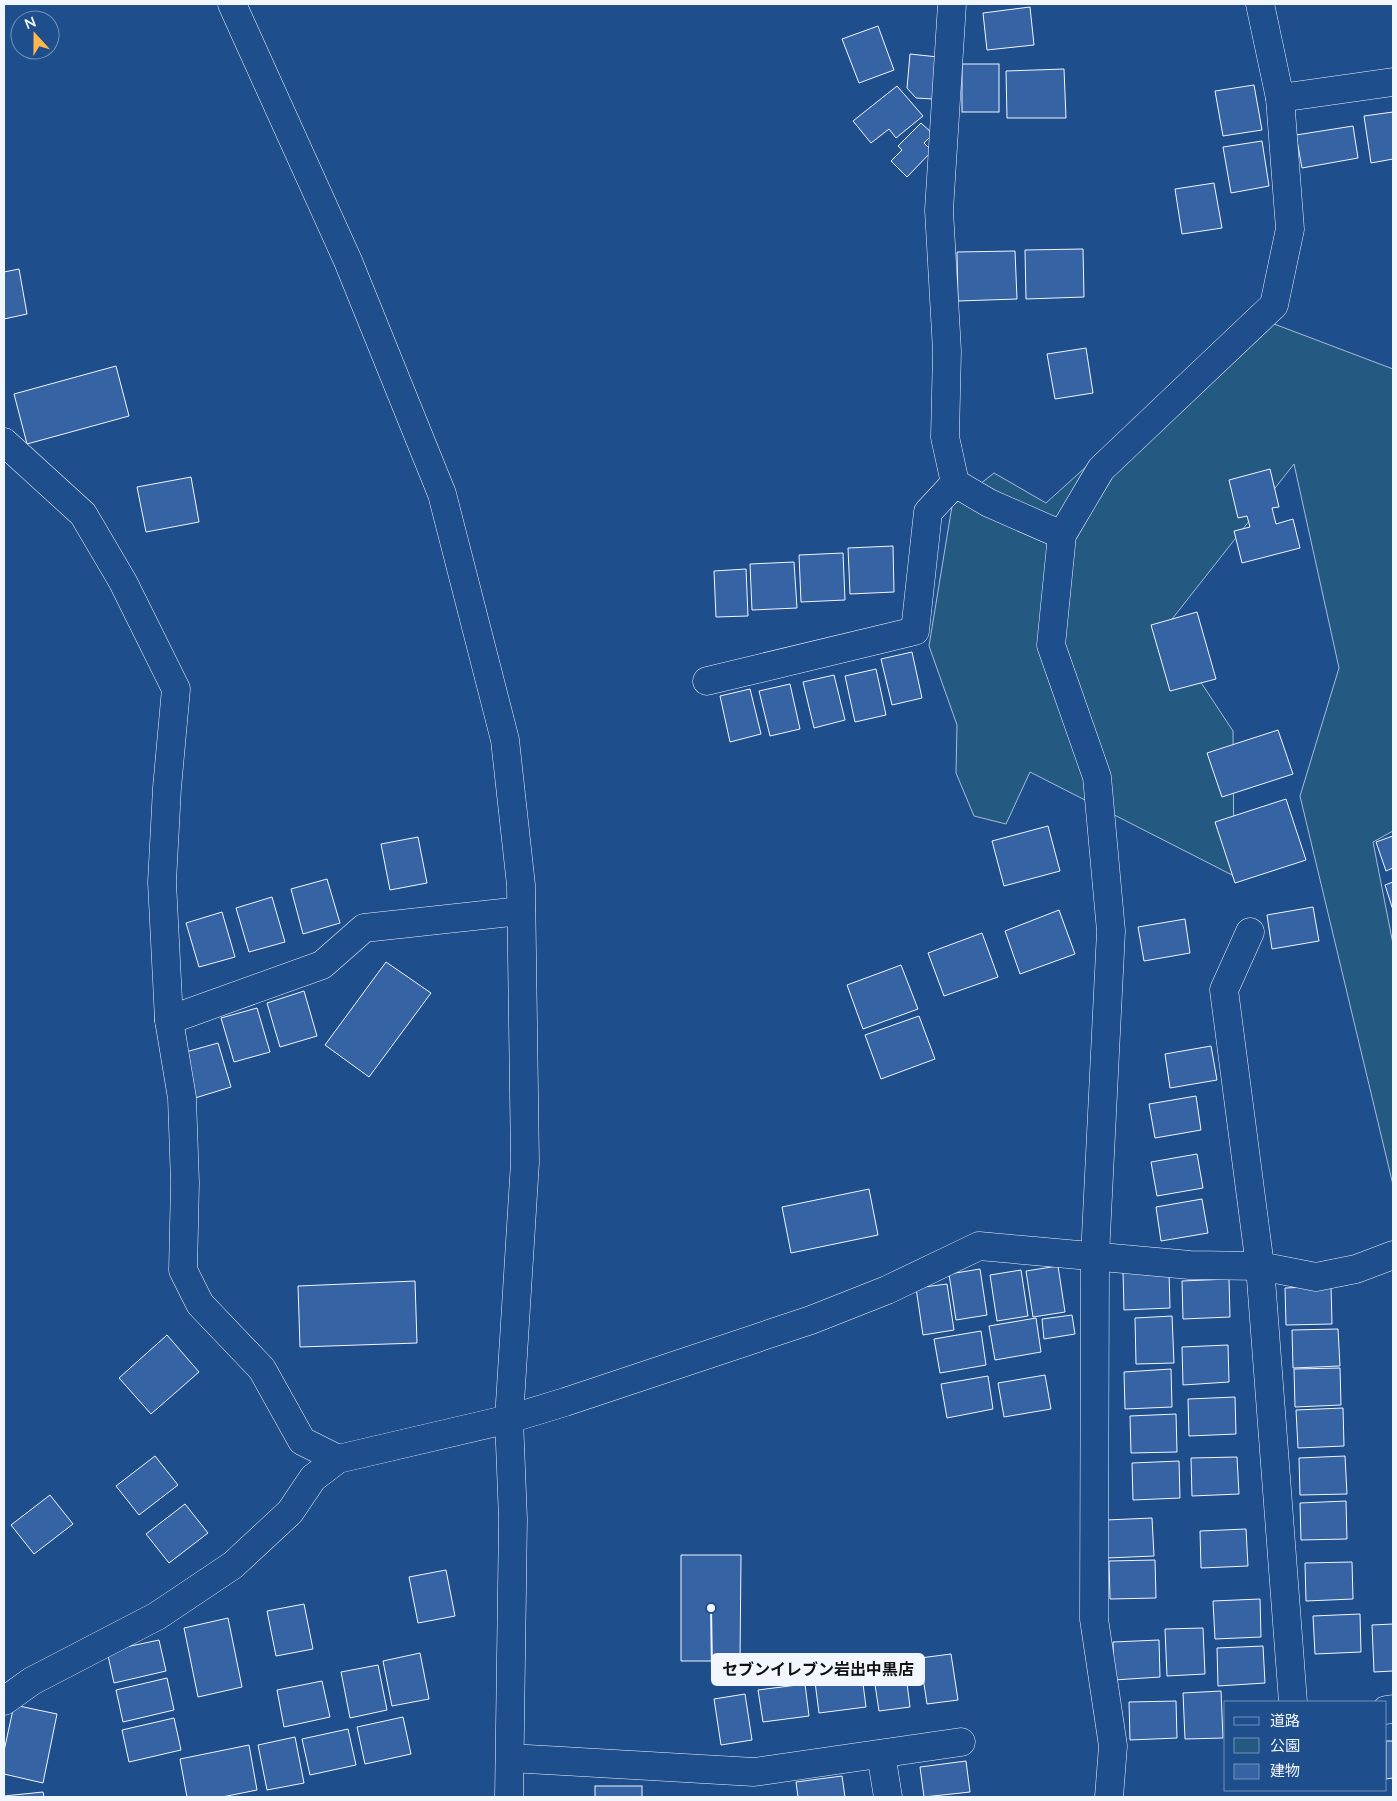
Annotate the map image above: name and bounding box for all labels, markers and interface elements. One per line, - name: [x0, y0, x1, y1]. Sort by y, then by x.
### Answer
- north arrow: [10, 10, 60, 60]
- text: N: [22, 13, 38, 32]
- callout: セブンイレブン岩出中黒店: [712, 1654, 924, 1685]
- text: セブンイレブン岩出中黒店: [722, 1659, 914, 1678]
- legend: [1224, 1701, 1387, 1791]
- text: 道路: [1270, 1711, 1300, 1729]
- text: 公園: [1270, 1736, 1300, 1754]
- text: 建物: [1270, 1761, 1300, 1779]

